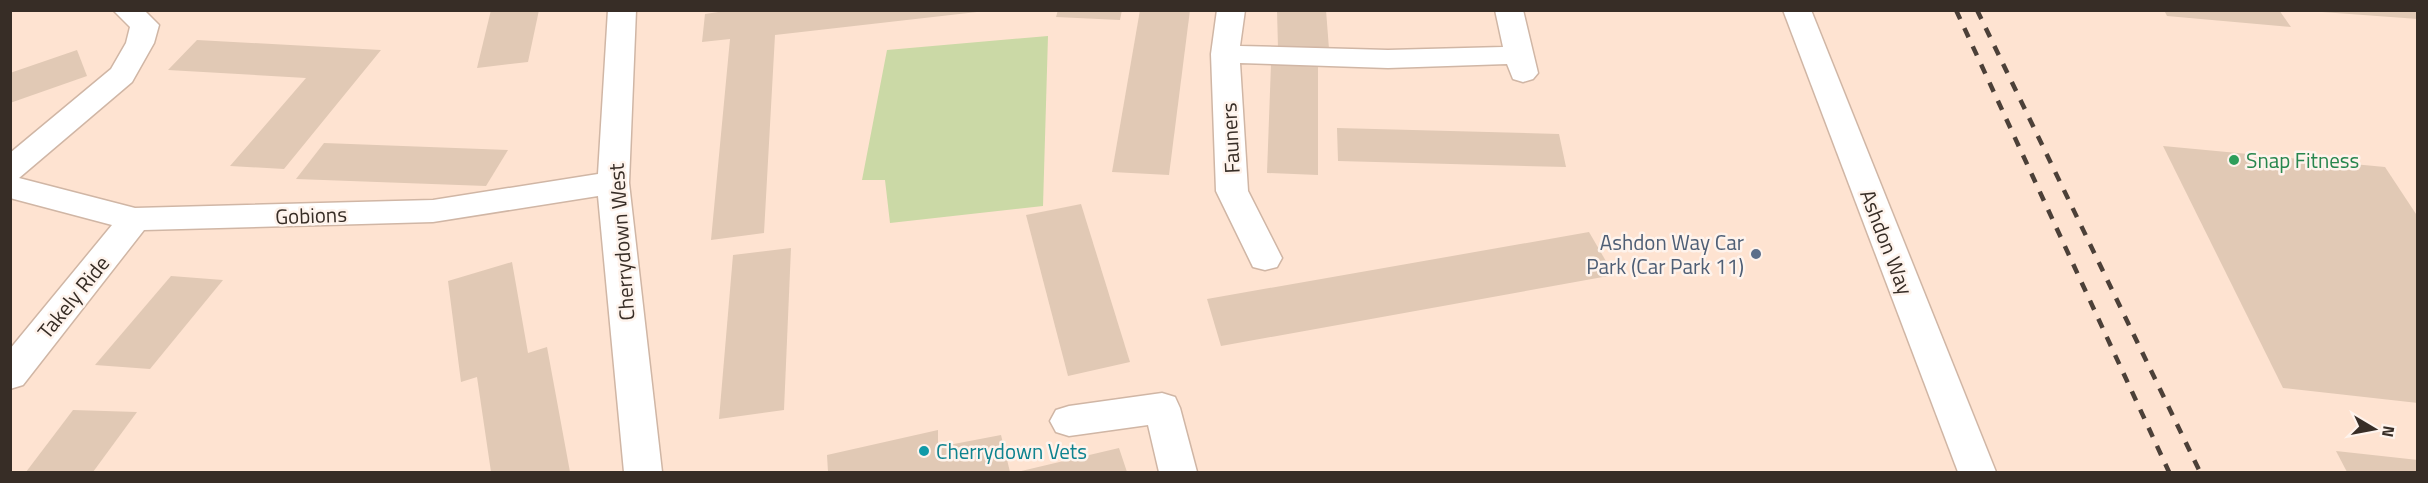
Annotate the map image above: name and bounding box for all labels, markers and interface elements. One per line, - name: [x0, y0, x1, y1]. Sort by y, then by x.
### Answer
- street label: Fauners: [1212, 102, 1248, 174]
- place label: Snap Fitness: [2246, 144, 2359, 176]
- marker: Snap Fitness: [2227, 153, 2241, 167]
- street label: Cherrydown West: [599, 162, 642, 322]
- street label: Ashdon Way: [1852, 185, 1922, 299]
- street label: Gobions: [275, 198, 347, 232]
- place label: Ashdon Way Car Park (Car Park 11): [1586, 226, 1744, 282]
- marker: Ashdon Way Car Park (Car Park 11): [1749, 247, 1763, 261]
- street label: Takely Ride: [29, 248, 117, 346]
- north arrow: [2344, 399, 2404, 459]
- text: N: [2376, 424, 2402, 439]
- place label: Cherrydown Vets: [936, 435, 1087, 467]
- marker: Cherrydown Vets: [917, 444, 931, 458]

